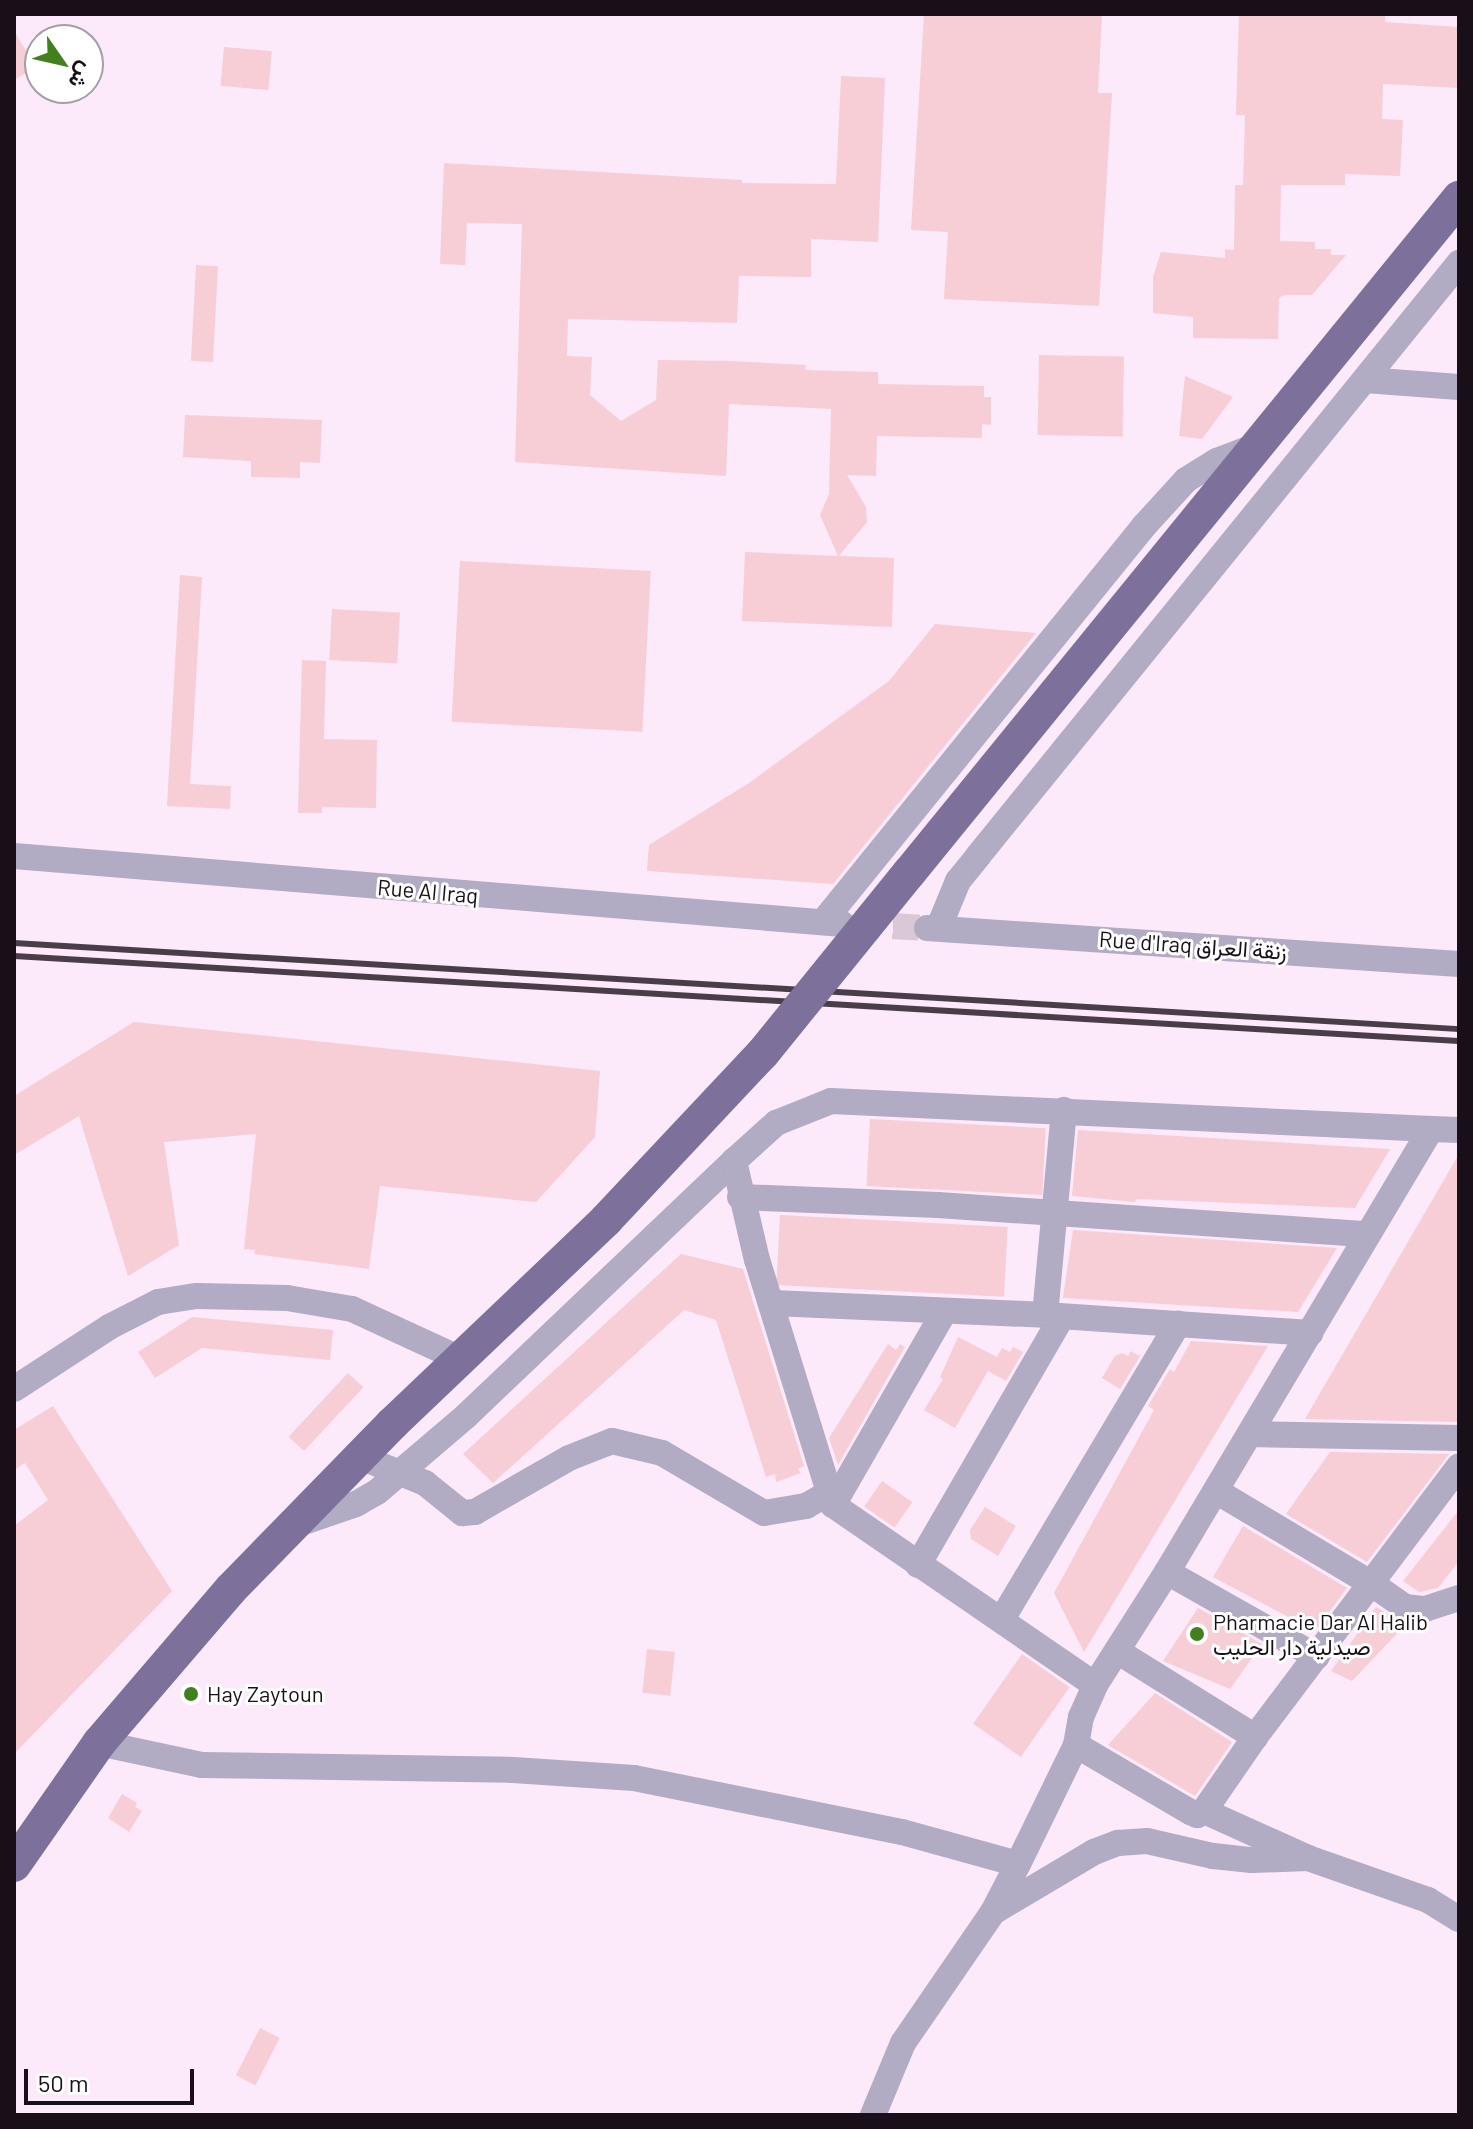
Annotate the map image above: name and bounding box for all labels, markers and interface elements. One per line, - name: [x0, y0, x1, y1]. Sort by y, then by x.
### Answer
- north arrow: [24, 24, 104, 104]
- text: ش: [64, 58, 100, 95]
- street label: Rue Al Iraq: [376, 873, 480, 909]
- street label: Rue d'Iraq زنقة العراق: [1098, 925, 1288, 965]
- place label: Pharmacie Dar Al Halib صيدلية دار الحليب: [1213, 1608, 1428, 1660]
- marker: Pharmacie Dar Al Halib صيدلية دار الحليب: [1188, 1625, 1206, 1643]
- place label: Hay Zaytoun: [207, 1681, 324, 1707]
- marker: Hay Zaytoun: [182, 1685, 200, 1703]
- scale bar: [28, 2053, 198, 2103]
- text: 50 m: [38, 2068, 89, 2097]

